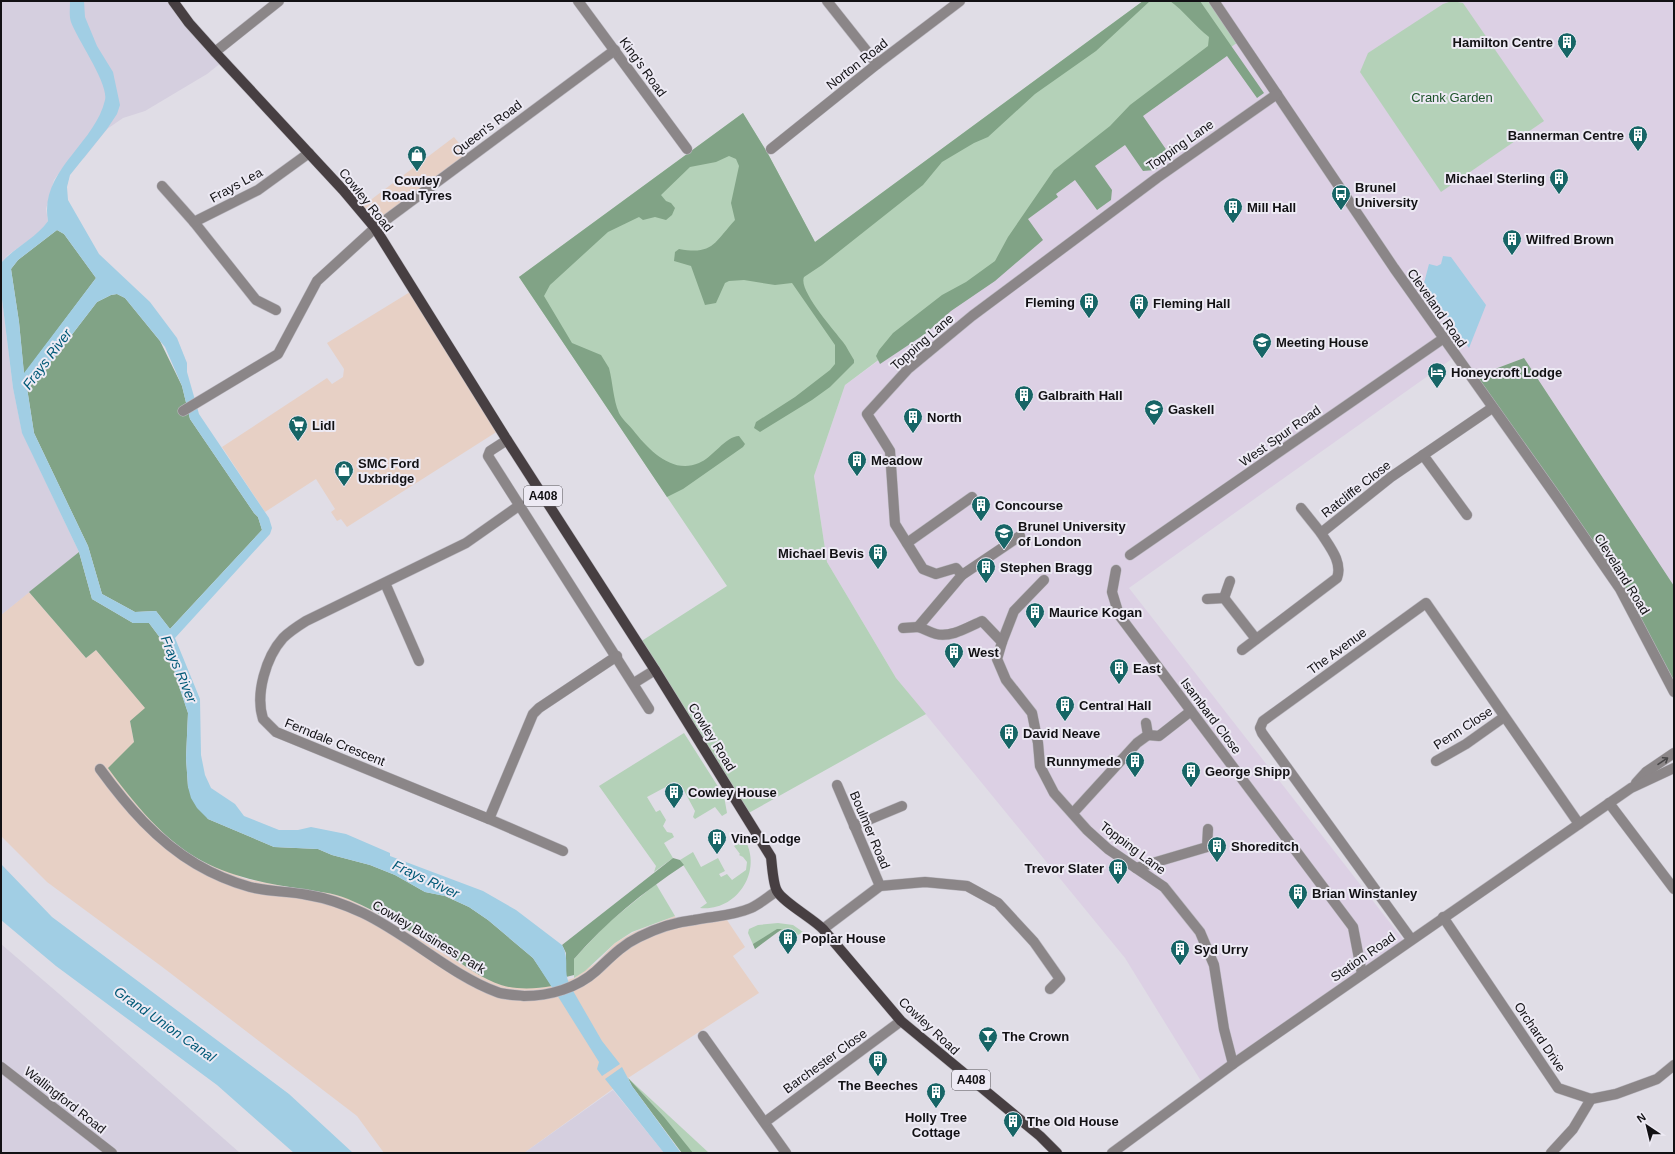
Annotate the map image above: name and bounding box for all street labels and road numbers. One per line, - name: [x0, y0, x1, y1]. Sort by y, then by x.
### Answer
- street label: King's Road: [616, 34, 670, 100]
- street label: Norton Road: [823, 35, 891, 93]
- street label: Queen's Road: [449, 97, 525, 159]
- street label: Topping Lane: [1144, 116, 1216, 174]
- street label: Frays Lea: [207, 164, 266, 206]
- street label: Cowley Road: [336, 165, 396, 235]
- street label: Cleveland Road: [1404, 266, 1470, 350]
- street label: Topping Lane: [888, 311, 956, 373]
- street label: West Spur Road: [1237, 403, 1323, 469]
- street label: Ratcliffe Close: [1318, 457, 1394, 521]
- road number: A408: [524, 486, 562, 506]
- street label: Cleveland Road: [1591, 531, 1653, 617]
- street label: The Avenue: [1305, 625, 1369, 677]
- street label: Isambard Close: [1178, 675, 1244, 757]
- street label: Cowley Road: [685, 700, 739, 774]
- street label: Penn Close: [1431, 703, 1495, 753]
- street label: Ferndale Crescent: [283, 715, 388, 769]
- street label: Boulmer Road: [847, 789, 893, 871]
- street label: Topping Lane: [1097, 819, 1169, 877]
- street label: Cowley Business Park: [370, 897, 489, 977]
- street label: Station Road: [1328, 929, 1398, 985]
- street label: Cowley Road: [896, 994, 962, 1058]
- street label: Orchard Drive: [1511, 999, 1569, 1075]
- street label: Barchester Close: [780, 1026, 870, 1096]
- street label: Wallingford Road: [21, 1064, 109, 1136]
- road number: A408: [952, 1070, 990, 1090]

